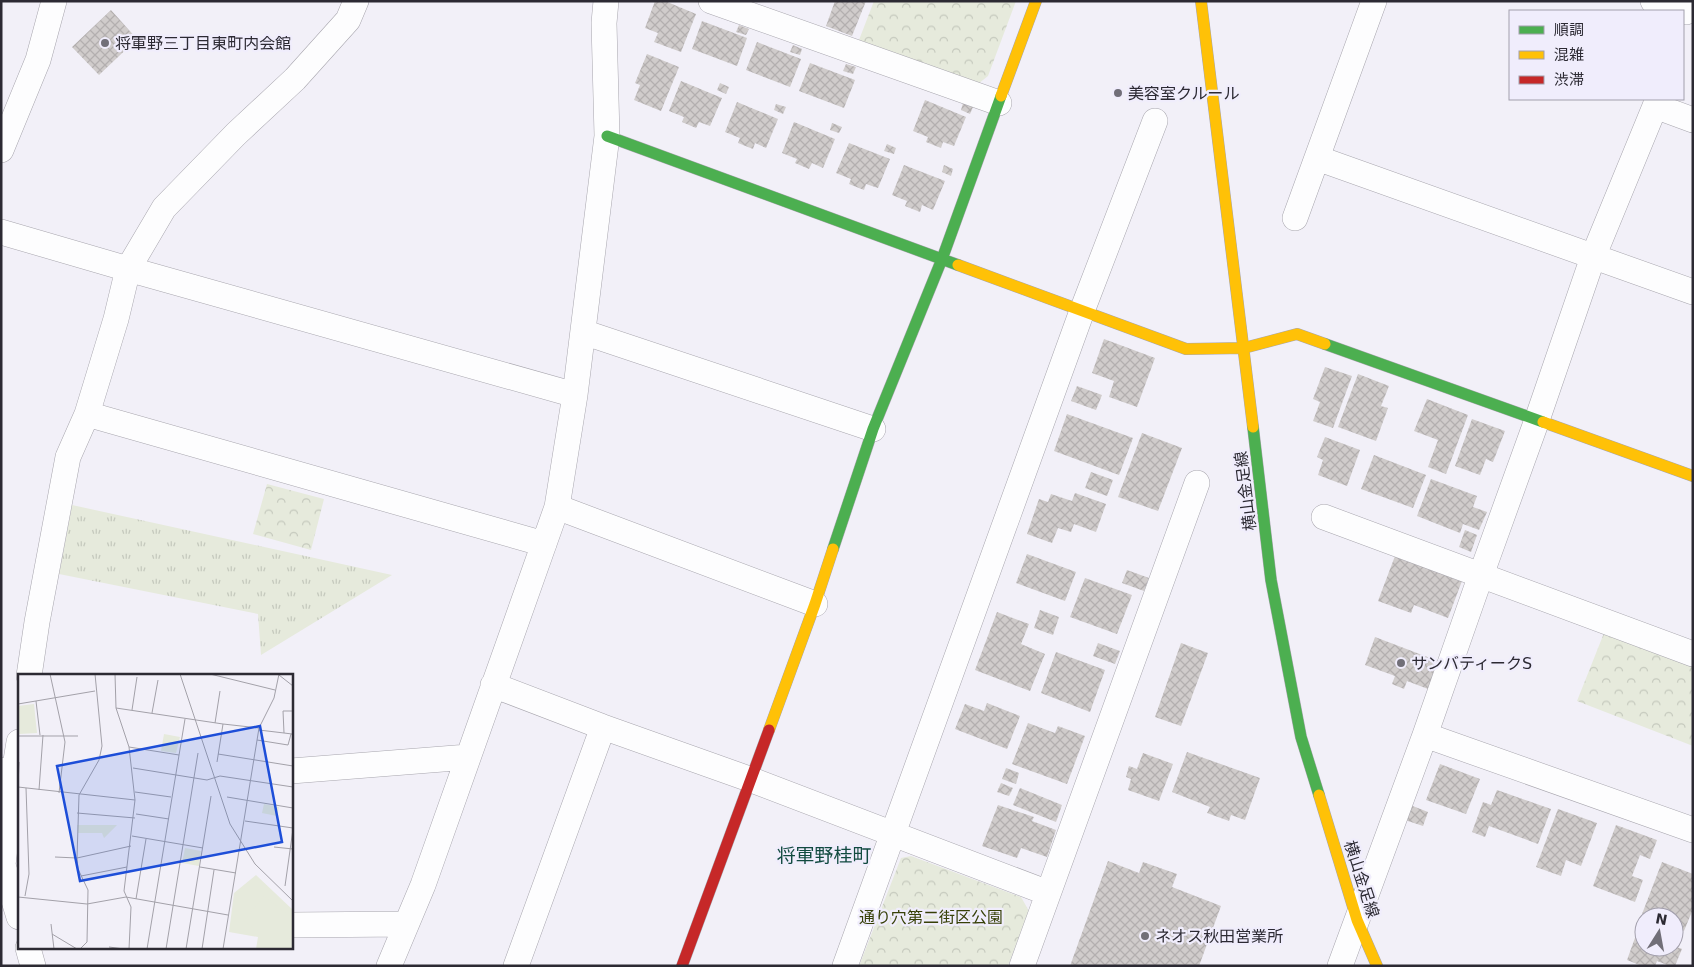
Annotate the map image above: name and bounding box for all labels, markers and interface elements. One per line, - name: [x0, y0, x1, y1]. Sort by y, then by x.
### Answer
- legend: [1509, 10, 1684, 100]
- text: 順調: [1554, 21, 1584, 39]
- place label: 将軍野三丁目東町内会館: [115, 34, 291, 53]
- marker: 将軍野三丁目東町内会館: [99, 37, 111, 49]
- text: 混雑: [1554, 46, 1584, 64]
- text: 渋滞: [1554, 71, 1584, 89]
- place label: 美容室クルール: [1128, 84, 1240, 103]
- marker: 美容室クルール: [1112, 87, 1124, 99]
- street label: 横山金足線: [1231, 450, 1260, 532]
- place label: サンバティークS: [1411, 654, 1532, 673]
- marker: サンバティークS: [1395, 657, 1407, 669]
- inset map: [18, 674, 292, 950]
- street label: 横山金足線: [1340, 838, 1383, 920]
- district label: 将軍野桂町: [776, 844, 872, 866]
- north arrow: [1634, 907, 1684, 957]
- park label: 通り穴第二街区公園: [859, 908, 1003, 927]
- text: N: [1654, 910, 1669, 928]
- place label: ネオス秋田営業所: [1155, 927, 1283, 946]
- marker: ネオス秋田営業所: [1139, 930, 1151, 942]

